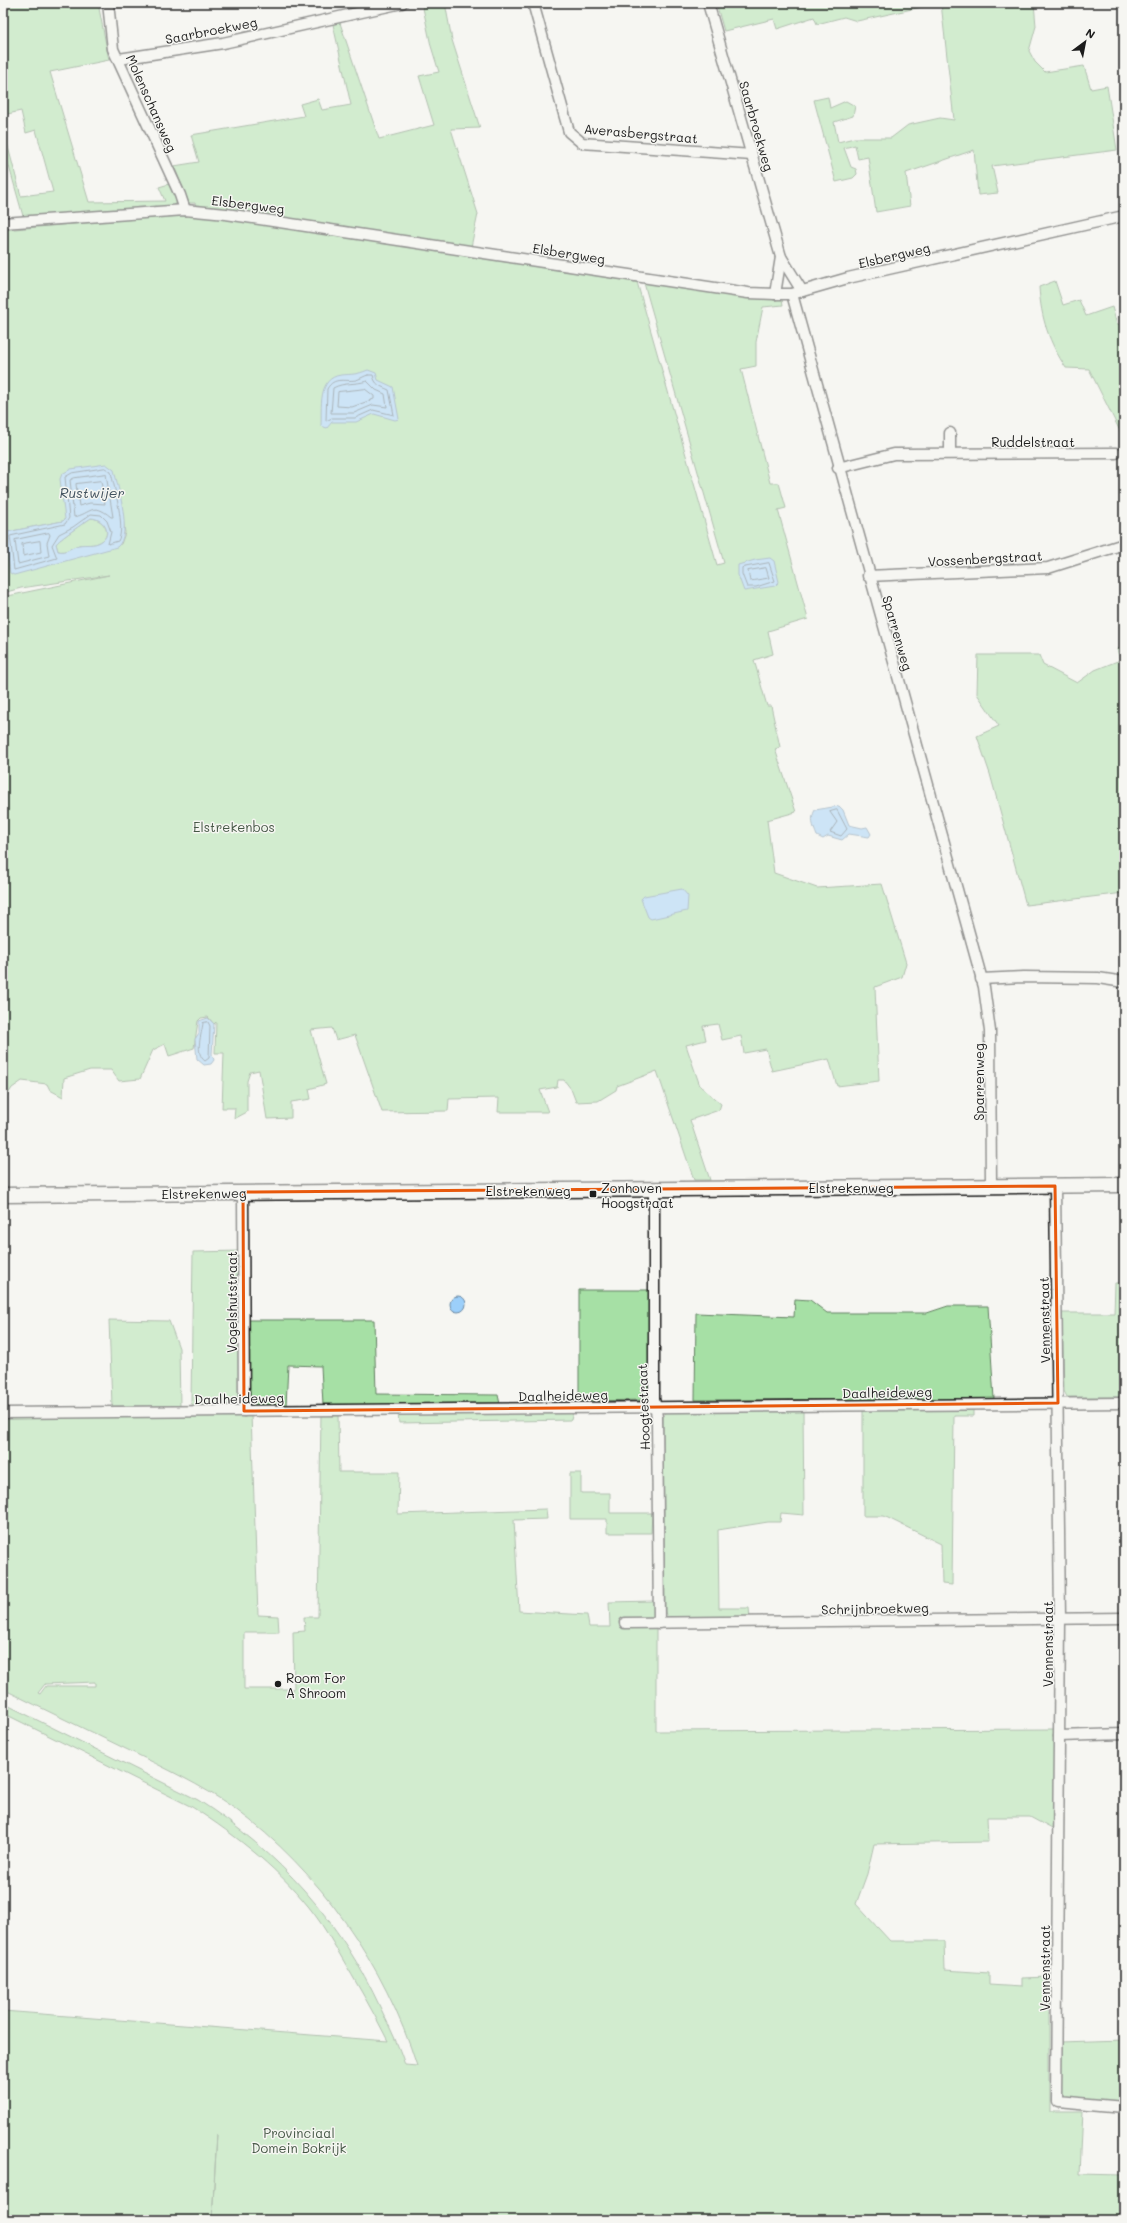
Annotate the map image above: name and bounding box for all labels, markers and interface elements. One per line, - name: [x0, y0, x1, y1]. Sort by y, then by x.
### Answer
- street label: Saarbroekweg: [164, 13, 258, 47]
- north arrow: [1065, 22, 1105, 62]
- text: N: [1083, 25, 1098, 42]
- street label: Molenschansweg: [123, 52, 181, 154]
- street label: Saarbroekweg: [736, 79, 778, 173]
- street label: Averasbergstraat: [583, 120, 699, 146]
- street label: Elsbergweg: [211, 191, 285, 217]
- street label: Elsbergweg: [856, 238, 932, 272]
- street label: Elsbergweg: [532, 239, 606, 267]
- street label: Ruddelstraat: [991, 433, 1075, 450]
- water label: Rustwijer: [59, 483, 125, 502]
- street label: Vossenbergstraat: [927, 546, 1043, 569]
- street label: Sparrenweg: [879, 593, 917, 673]
- park label: Elstrekenbos: [193, 818, 275, 835]
- street label: Sparrenweg: [970, 1043, 987, 1121]
- place label: Zonhoven Hoogstraat: [601, 1179, 674, 1211]
- street label: Elstrekenweg: [808, 1179, 894, 1196]
- street label: Elstrekenweg: [485, 1182, 571, 1199]
- street label: Elstrekenweg: [161, 1184, 247, 1202]
- marker: Zonhoven Hoogstraat: [588, 1189, 598, 1199]
- street label: Vogelshutstraat: [223, 1251, 240, 1353]
- street label: Vennenstraat: [1035, 1276, 1053, 1363]
- street label: Hoogtestraat: [633, 1363, 653, 1451]
- street label: Daalheideweg: [842, 1383, 932, 1401]
- street label: Daalheideweg: [518, 1386, 608, 1404]
- street label: Daalheideweg: [194, 1389, 284, 1407]
- street label: Schrijnbroekweg: [821, 1599, 929, 1617]
- street label: Vennenstraat: [1039, 1600, 1056, 1687]
- place label: Room For A Shroom: [286, 1669, 346, 1701]
- marker: Room For A Shroom: [273, 1679, 283, 1689]
- street label: Vennenstraat: [1036, 1924, 1053, 2011]
- park label: Provinciaal Domein Bokrijk: [252, 2124, 347, 2156]

